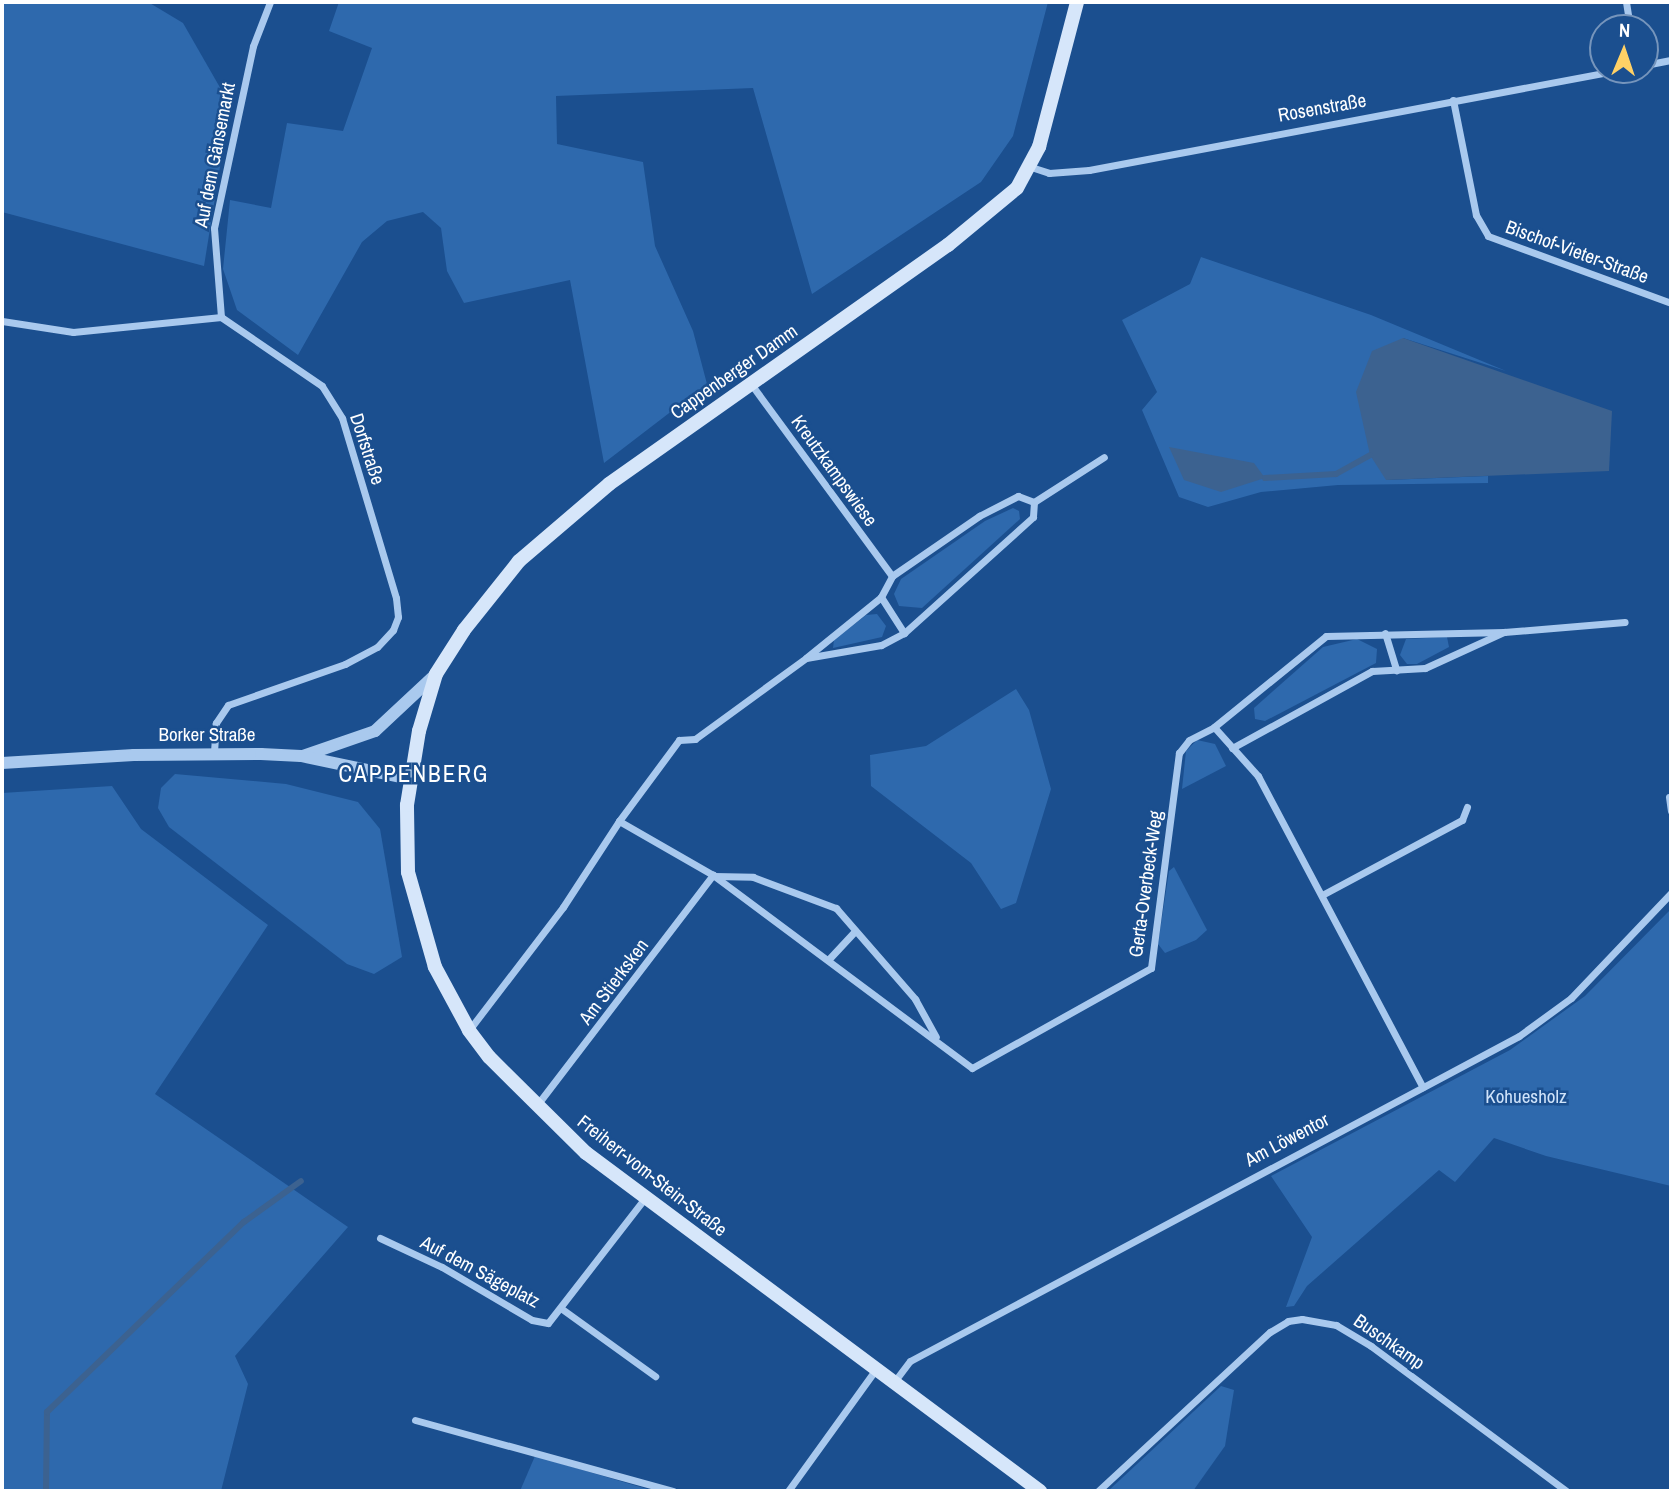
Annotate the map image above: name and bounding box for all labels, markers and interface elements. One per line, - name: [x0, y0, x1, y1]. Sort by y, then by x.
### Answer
- north arrow: [1589, 14, 1659, 84]
- text: N: [1619, 17, 1631, 43]
- street label: Auf dem Gänsemarkt: [190, 81, 240, 229]
- street label: Rosenstraße: [1276, 89, 1368, 127]
- street label: Bischof-Vieter-Straße: [1502, 216, 1652, 288]
- street label: Cappenberger Damm: [666, 320, 802, 424]
- street label: Dorfstraße: [345, 410, 389, 488]
- street label: Kreutzkampswiese: [786, 411, 882, 531]
- street label: Borker Straße: [159, 724, 255, 746]
- district label: CAPPENBERG: [340, 760, 488, 788]
- street label: Gerta-Overbeck-Weg: [1124, 809, 1168, 959]
- street label: Am Stierksken: [574, 935, 654, 1029]
- park label: Kohuesholz: [1485, 1086, 1567, 1108]
- street label: Am Löwentor: [1241, 1108, 1333, 1172]
- street label: Freiherr-vom-Stein-Straße: [573, 1111, 731, 1241]
- street label: Auf dem Sägeplatz: [417, 1231, 543, 1313]
- street label: Buschkamp: [1349, 1309, 1429, 1375]

